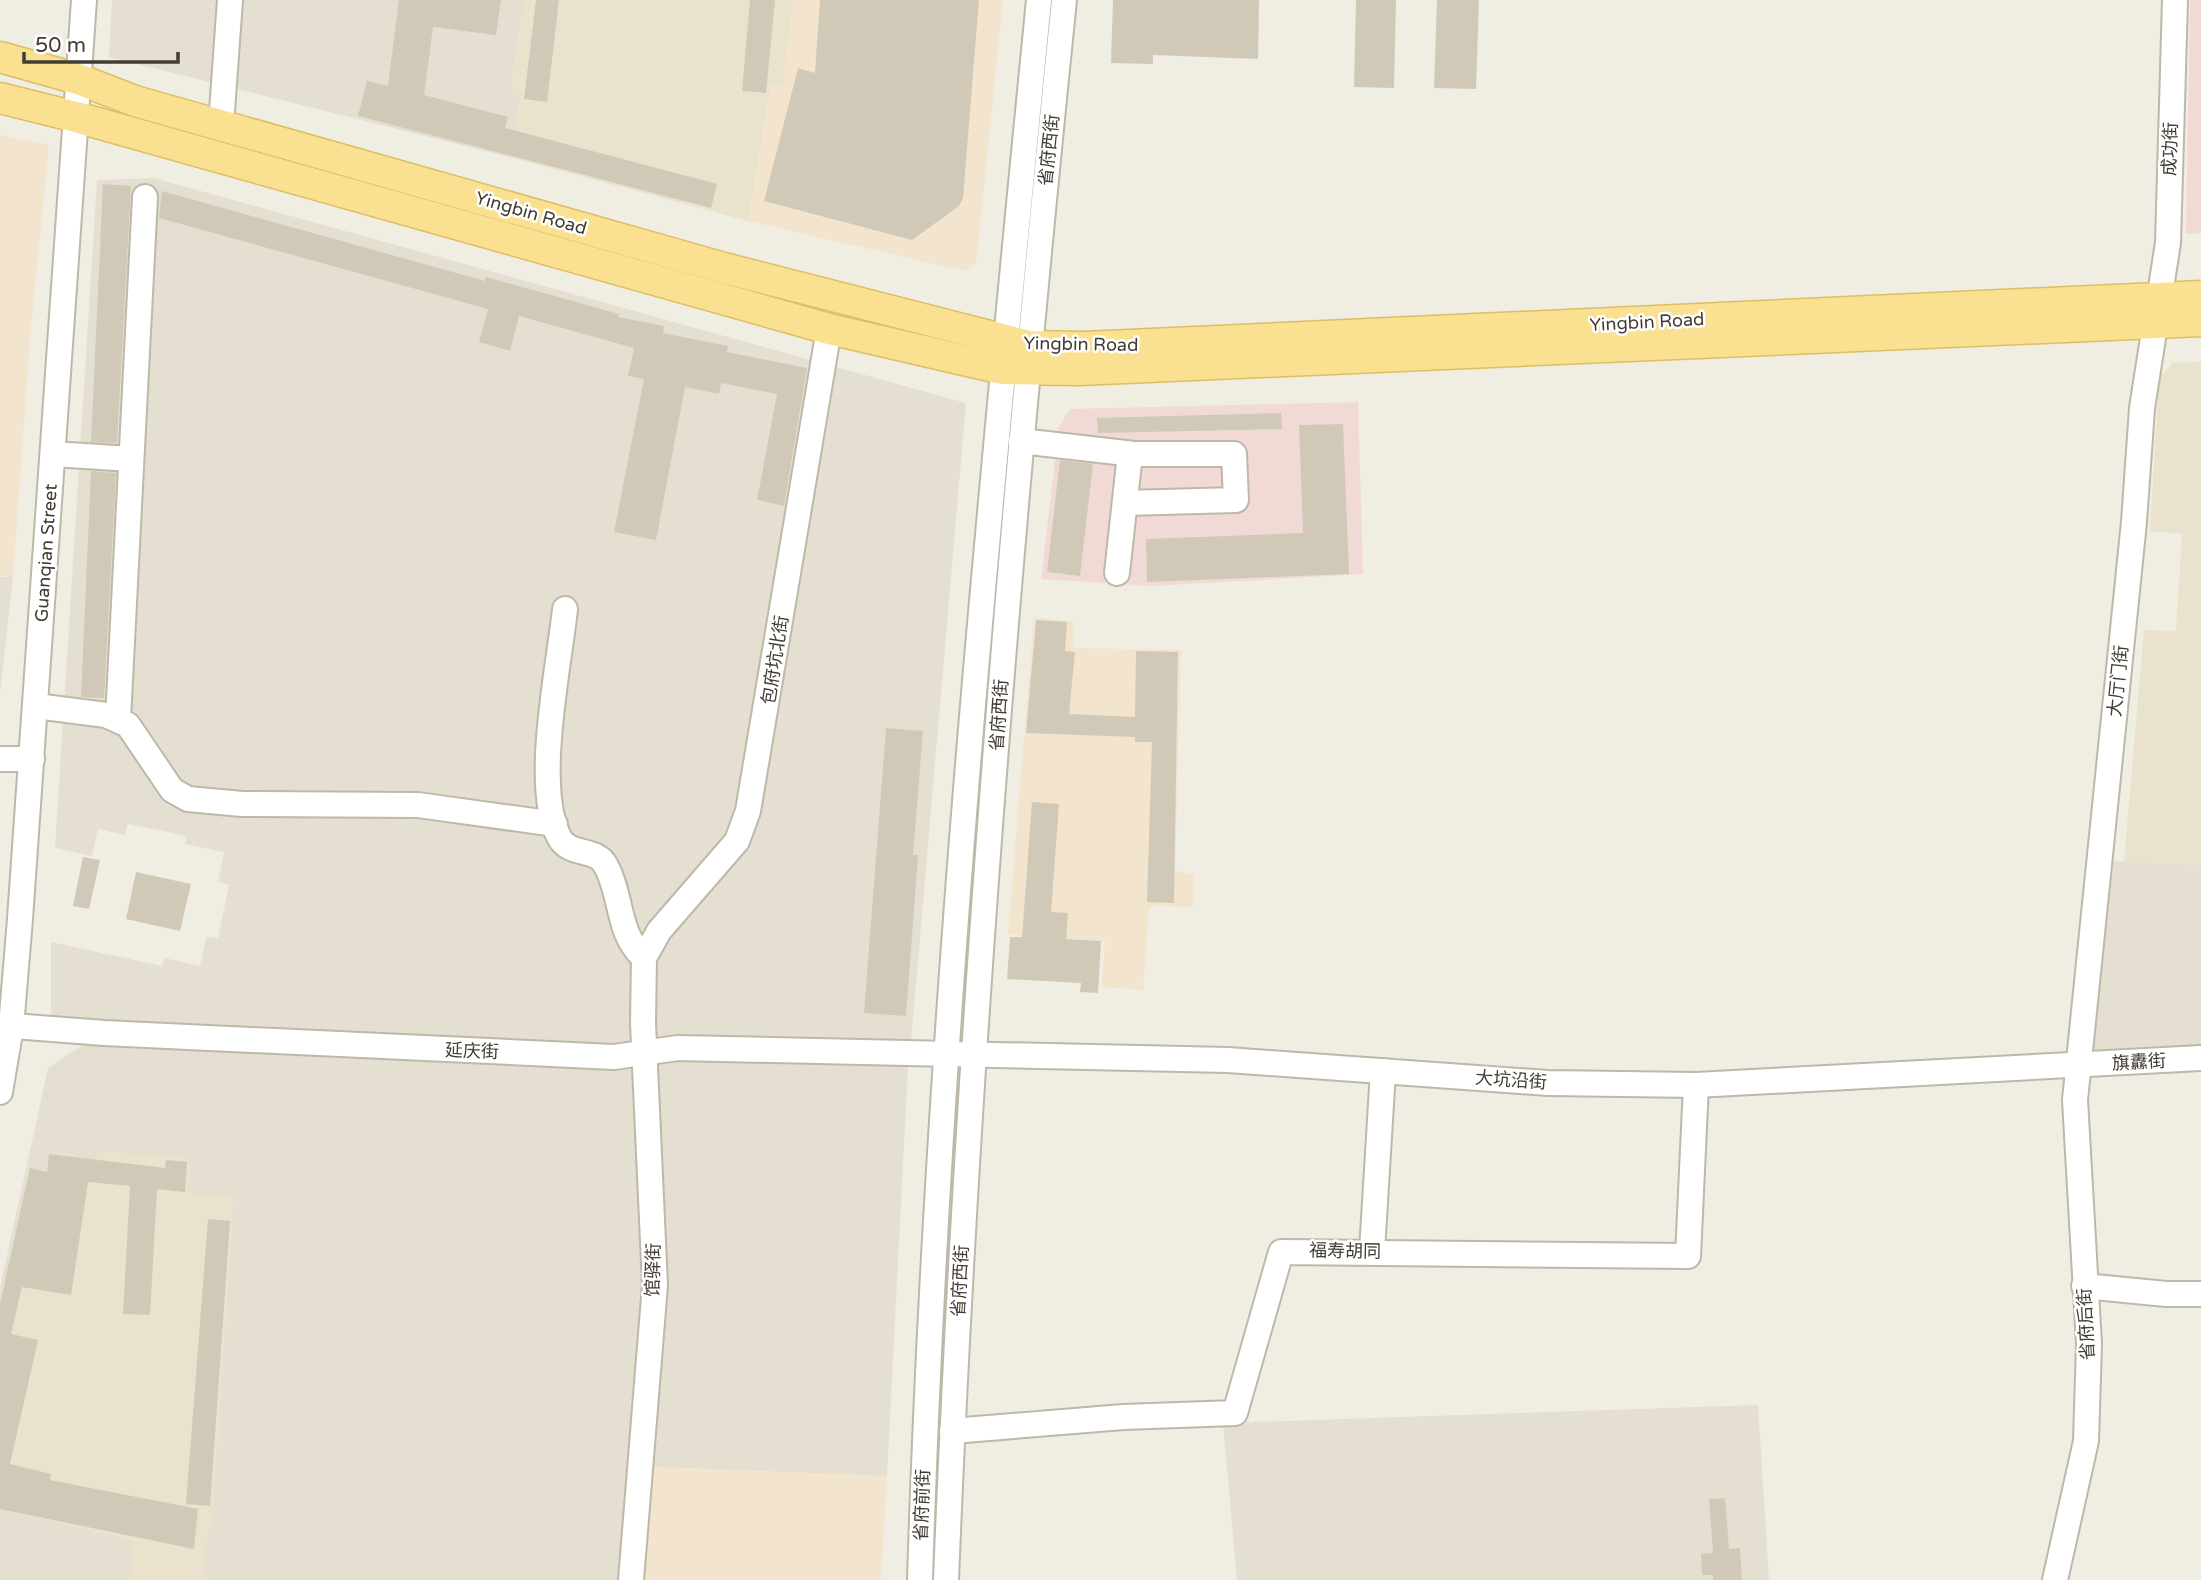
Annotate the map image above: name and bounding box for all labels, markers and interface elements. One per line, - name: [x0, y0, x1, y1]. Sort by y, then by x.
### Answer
- scale bar: [24, 21, 178, 65]
- text: 50 m: [35, 33, 86, 58]
- street label: 省府西街: [1034, 113, 1064, 187]
- street label: 成功街: [2158, 122, 2182, 176]
- street label: Yingbin Road: [473, 187, 589, 239]
- street label: Yingbin Road: [1589, 308, 1705, 336]
- street label: Yingbin Road: [1023, 332, 1139, 356]
- street label: Guanqian Street: [30, 483, 62, 623]
- street label: 包府坑北街: [757, 614, 793, 706]
- street label: 大厅门街: [2103, 644, 2133, 718]
- street label: 省府西街: [986, 678, 1012, 752]
- street label: 延庆街: [445, 1039, 499, 1063]
- street label: 旗纛街: [2111, 1050, 2167, 1074]
- street label: 大坑沿街: [1474, 1067, 1548, 1093]
- street label: 福寿胡同: [1309, 1239, 1381, 1263]
- street label: 馆驿街: [642, 1243, 664, 1297]
- street label: 省府西街: [947, 1244, 973, 1318]
- street label: 省府后街: [2073, 1287, 2099, 1361]
- street label: 省府前街: [910, 1469, 934, 1541]

